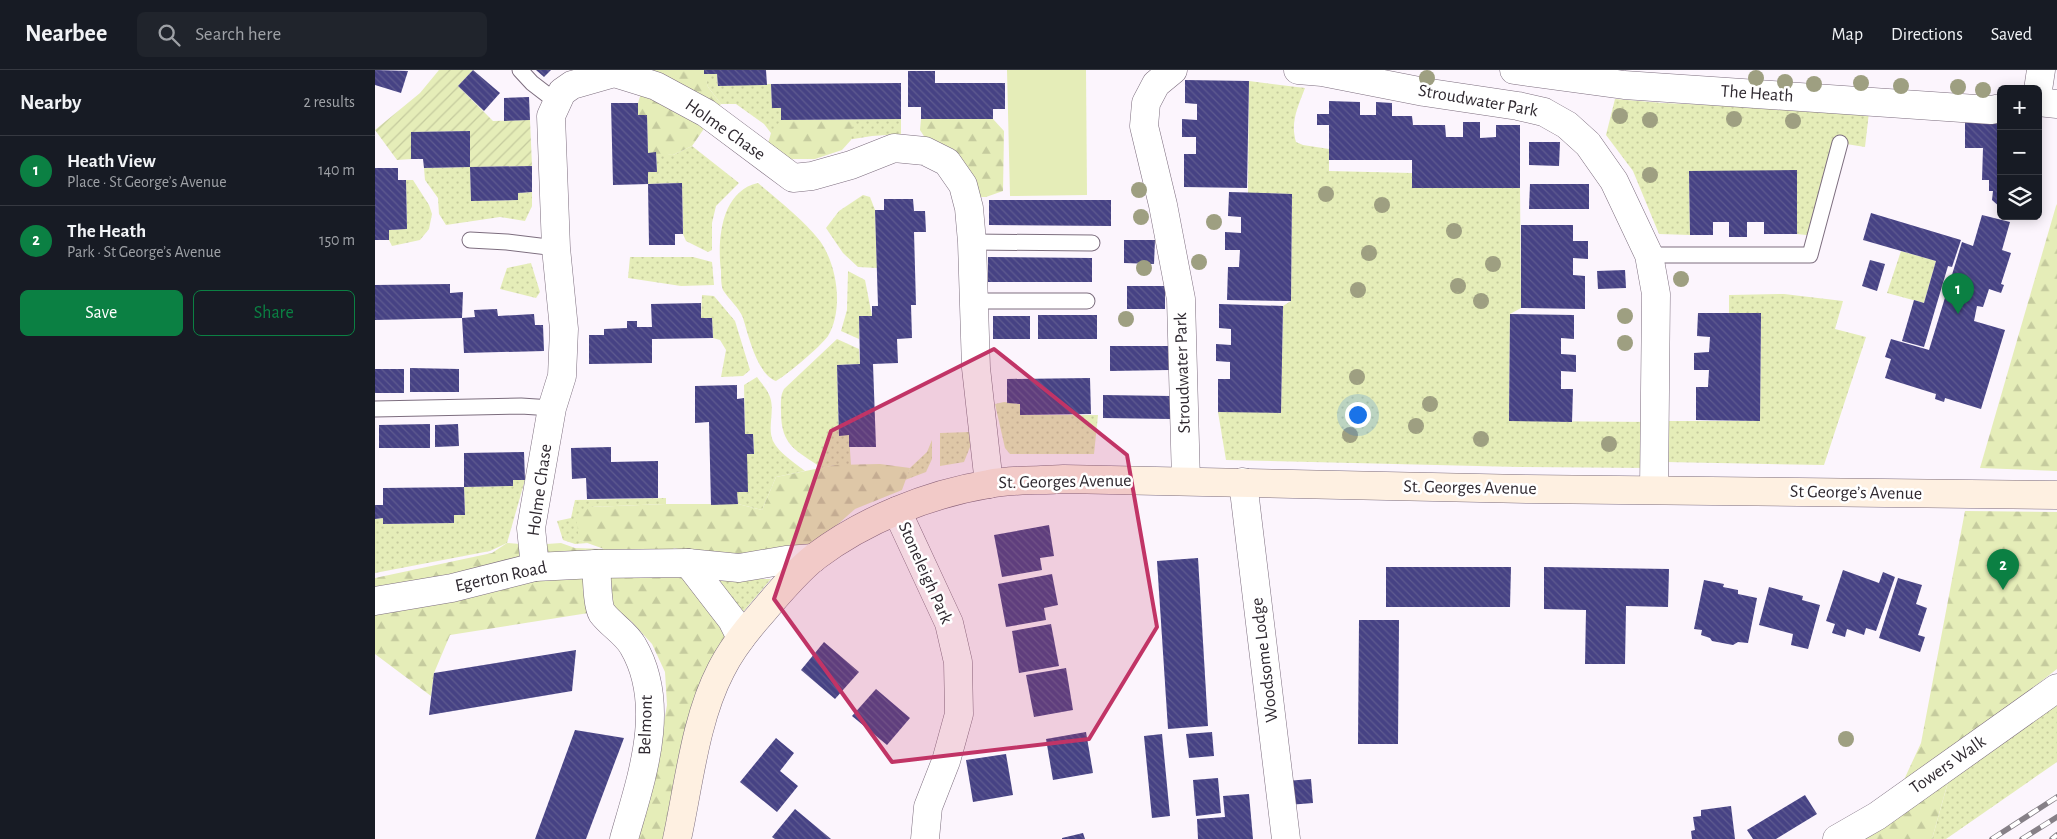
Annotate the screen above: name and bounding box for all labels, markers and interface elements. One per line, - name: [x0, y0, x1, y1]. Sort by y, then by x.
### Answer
- search box: [137, 12, 487, 57]
- icon: search: [155, 21, 183, 49]
- text: Nearbee: [25, 22, 107, 46]
- text: Search here: [195, 25, 281, 44]
- text: Map: [1832, 26, 1863, 44]
- text: Directions: [1891, 26, 1963, 44]
- text: Saved: [1991, 26, 2032, 44]
- street label: Stroudwater Park: [1417, 82, 1540, 121]
- street label: The Heath: [1720, 82, 1794, 106]
- map controls: [1997, 85, 2042, 220]
- button: +: [1997, 85, 2042, 130]
- text: Nearby: [20, 92, 81, 113]
- text: 2 results: [303, 94, 355, 110]
- street label: Holme Chase: [682, 96, 768, 164]
- button: −: [1997, 130, 2042, 175]
- text: Heath View: [67, 152, 156, 171]
- text: 1: [33, 162, 39, 178]
- text: 140 m: [318, 162, 355, 178]
- text: Place · St George’s Avenue: [67, 174, 227, 190]
- button: layers: [1997, 175, 2042, 220]
- text: The Heath: [67, 222, 146, 241]
- text: 2: [32, 232, 40, 248]
- text: 150 m: [319, 232, 355, 248]
- text: Park · St George’s Avenue: [67, 244, 221, 260]
- pin: 1: [1942, 273, 1974, 314]
- button: Save: [20, 290, 183, 336]
- button: Share: [193, 290, 355, 336]
- street label: Stroudwater Park: [1172, 311, 1194, 434]
- your location: [1345, 402, 1371, 428]
- street label: Holme Chase: [525, 443, 555, 537]
- street label: St. Georges Avenue: [998, 472, 1132, 492]
- street label: St. Georges Avenue: [1403, 478, 1537, 498]
- street label: St George’s Avenue: [1790, 483, 1922, 503]
- street label: Stoneleigh Park: [895, 519, 956, 627]
- pin: 2: [1987, 549, 2019, 590]
- street label: Egerton Road: [454, 559, 548, 595]
- street label: Woodsome Lodge: [1248, 597, 1282, 723]
- street label: Belmont: [636, 694, 656, 755]
- street label: Towers Walk: [1907, 732, 1990, 798]

